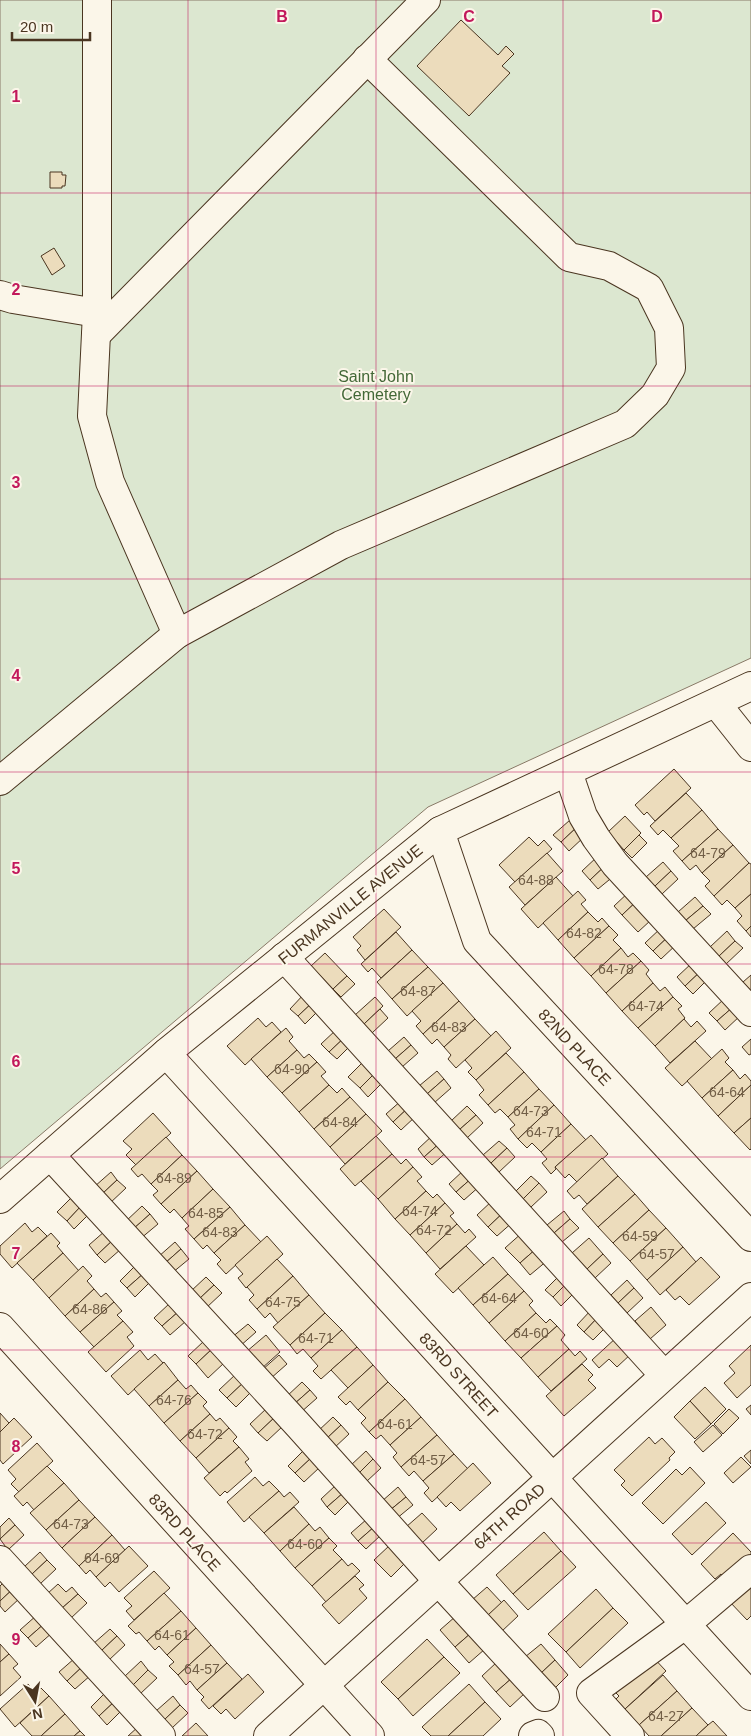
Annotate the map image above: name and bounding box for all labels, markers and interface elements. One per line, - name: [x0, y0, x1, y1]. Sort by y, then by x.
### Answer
- text: B: [276, 8, 288, 25]
- text: C: [463, 8, 475, 25]
- text: D: [651, 8, 663, 25]
- scale bar: [12, 10, 90, 42]
- text: 20 m: [20, 18, 53, 35]
- text: 1: [12, 88, 21, 105]
- text: 2: [12, 281, 21, 298]
- park label: Saint John Cemetery: [338, 368, 414, 403]
- text: 3: [12, 474, 21, 491]
- text: 4: [12, 667, 21, 684]
- street label: FURMANVILLE AVENUE: [275, 841, 426, 968]
- house number: 64-79: [690, 845, 726, 861]
- text: 5: [12, 860, 21, 877]
- house number: 64-88: [518, 872, 554, 888]
- house number: 64-82: [566, 925, 602, 941]
- house number: 64-78: [598, 961, 634, 977]
- house number: 64-87: [400, 983, 436, 999]
- house number: 64-74: [628, 998, 664, 1014]
- street label: 82ND PLACE: [535, 1006, 614, 1089]
- house number: 64-83: [431, 1019, 467, 1035]
- text: 6: [12, 1053, 21, 1070]
- house number: 64-90: [274, 1061, 310, 1077]
- house number: 64-64: [709, 1084, 745, 1100]
- house number: 64-73: [513, 1103, 549, 1119]
- house number: 64-84: [322, 1114, 358, 1130]
- house number: 64-71: [526, 1124, 562, 1140]
- house number: 64-89: [156, 1170, 192, 1186]
- house number: 64-74: [402, 1203, 438, 1219]
- house number: 64-85: [188, 1205, 224, 1221]
- house number: 64-72: [416, 1222, 452, 1238]
- house number: 64-83: [202, 1224, 238, 1240]
- house number: 64-59: [622, 1228, 658, 1244]
- text: 7: [12, 1245, 21, 1262]
- house number: 64-57: [639, 1246, 675, 1262]
- house number: 64-64: [481, 1290, 517, 1306]
- house number: 64-75: [265, 1294, 301, 1310]
- house number: 64-86: [72, 1301, 108, 1317]
- house number: 64-60: [513, 1325, 549, 1341]
- street label: 83RD STREET: [416, 1329, 501, 1421]
- house number: 64-71: [298, 1330, 334, 1346]
- house number: 64-76: [156, 1392, 192, 1408]
- house number: 64-61: [377, 1416, 413, 1432]
- house number: 64-72: [187, 1426, 223, 1442]
- text: 8: [12, 1438, 21, 1455]
- house number: 64-57: [410, 1452, 446, 1468]
- street label: 64TH ROAD: [470, 1480, 548, 1553]
- street label: 83RD PLACE: [146, 1490, 224, 1574]
- house number: 64-73: [53, 1516, 89, 1532]
- house number: 64-60: [287, 1536, 323, 1552]
- house number: 64-69: [84, 1550, 120, 1566]
- house number: 64-61: [154, 1627, 190, 1643]
- text: 9: [12, 1631, 21, 1648]
- house number: 64-57: [184, 1661, 220, 1677]
- north arrow: [10, 1676, 60, 1726]
- text: N: [31, 1705, 44, 1723]
- house number: 64-27: [648, 1708, 684, 1724]

